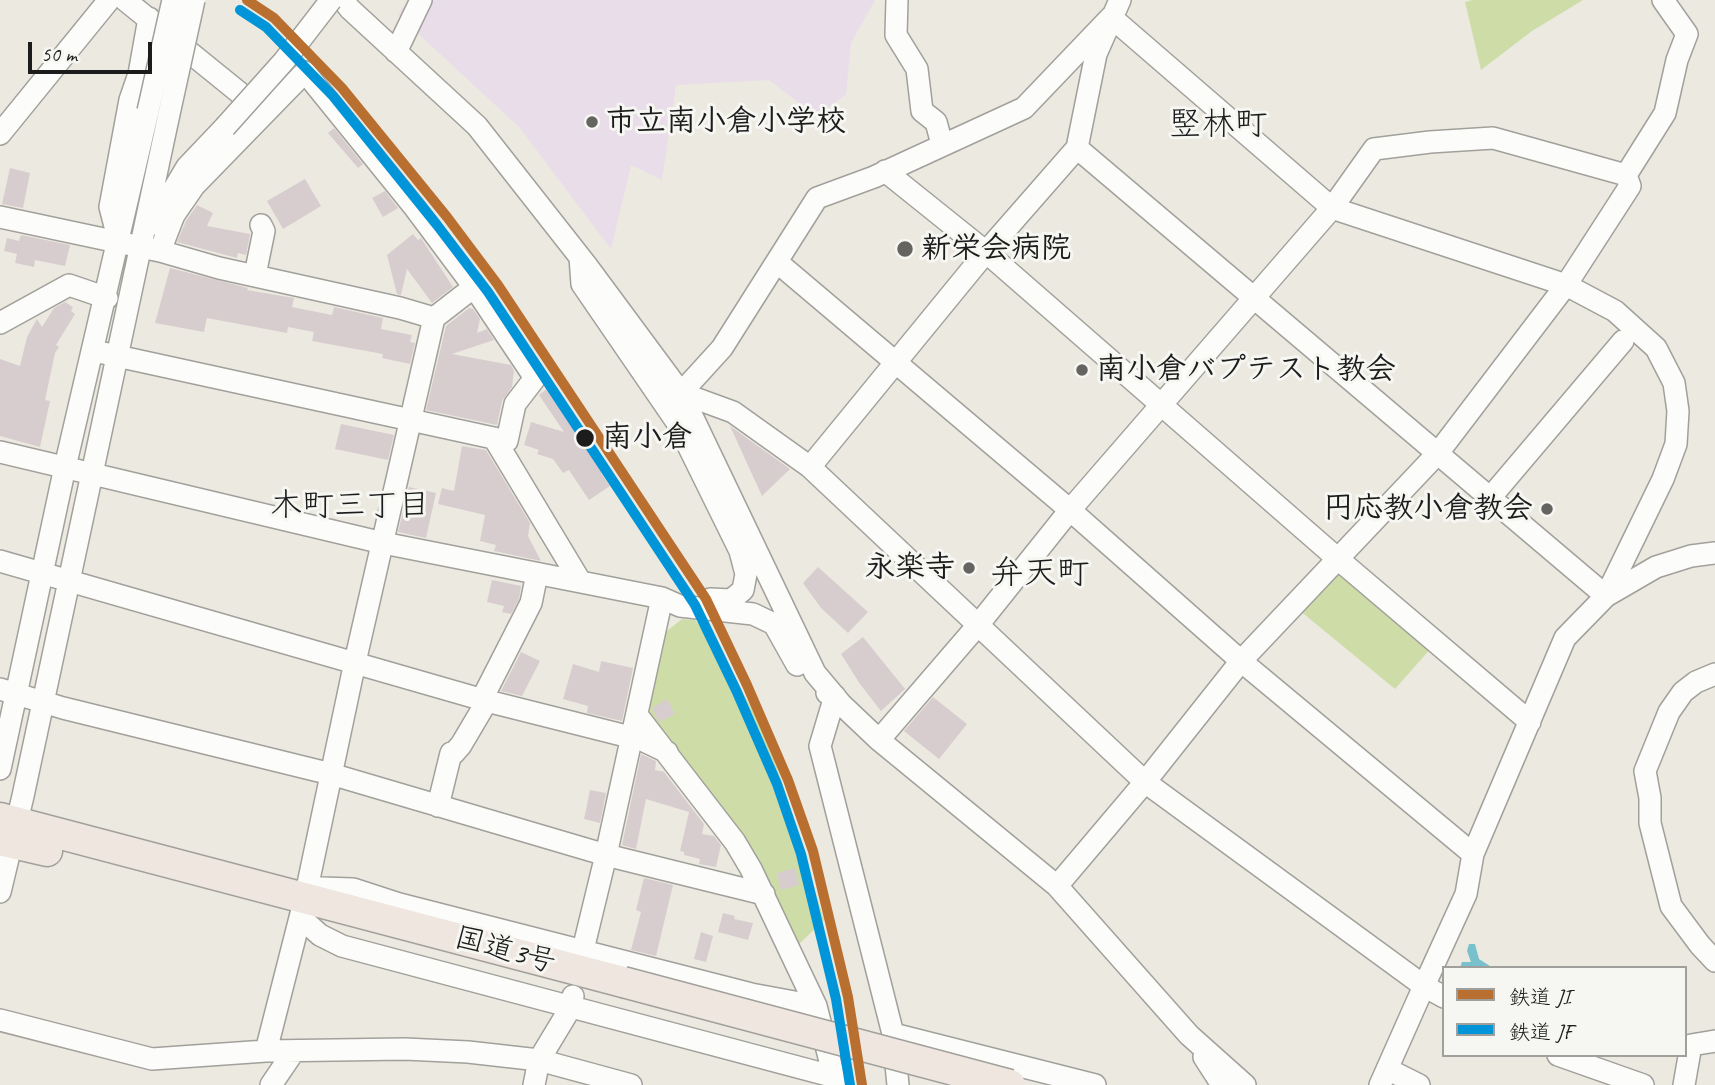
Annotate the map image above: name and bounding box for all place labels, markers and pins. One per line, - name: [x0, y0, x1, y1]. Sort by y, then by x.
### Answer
- place label: 市立南小倉小学校: [606, 104, 846, 140]
- marker: 市立南小倉小学校: [584, 114, 600, 130]
- place label: 新栄会病院: [921, 231, 1071, 267]
- marker: 新栄会病院: [895, 239, 915, 259]
- place label: 南小倉バプテスト教会: [1096, 352, 1396, 388]
- marker: 南小倉バプテスト教会: [1074, 362, 1090, 378]
- place label: 南小倉: [602, 420, 692, 456]
- marker: 南小倉: [574, 427, 596, 449]
- place label: 円応教小倉教会: [1323, 491, 1533, 527]
- marker: 円応教小倉教会: [1539, 501, 1555, 517]
- place label: 永楽寺: [865, 550, 955, 586]
- marker: 永楽寺: [961, 560, 977, 576]

